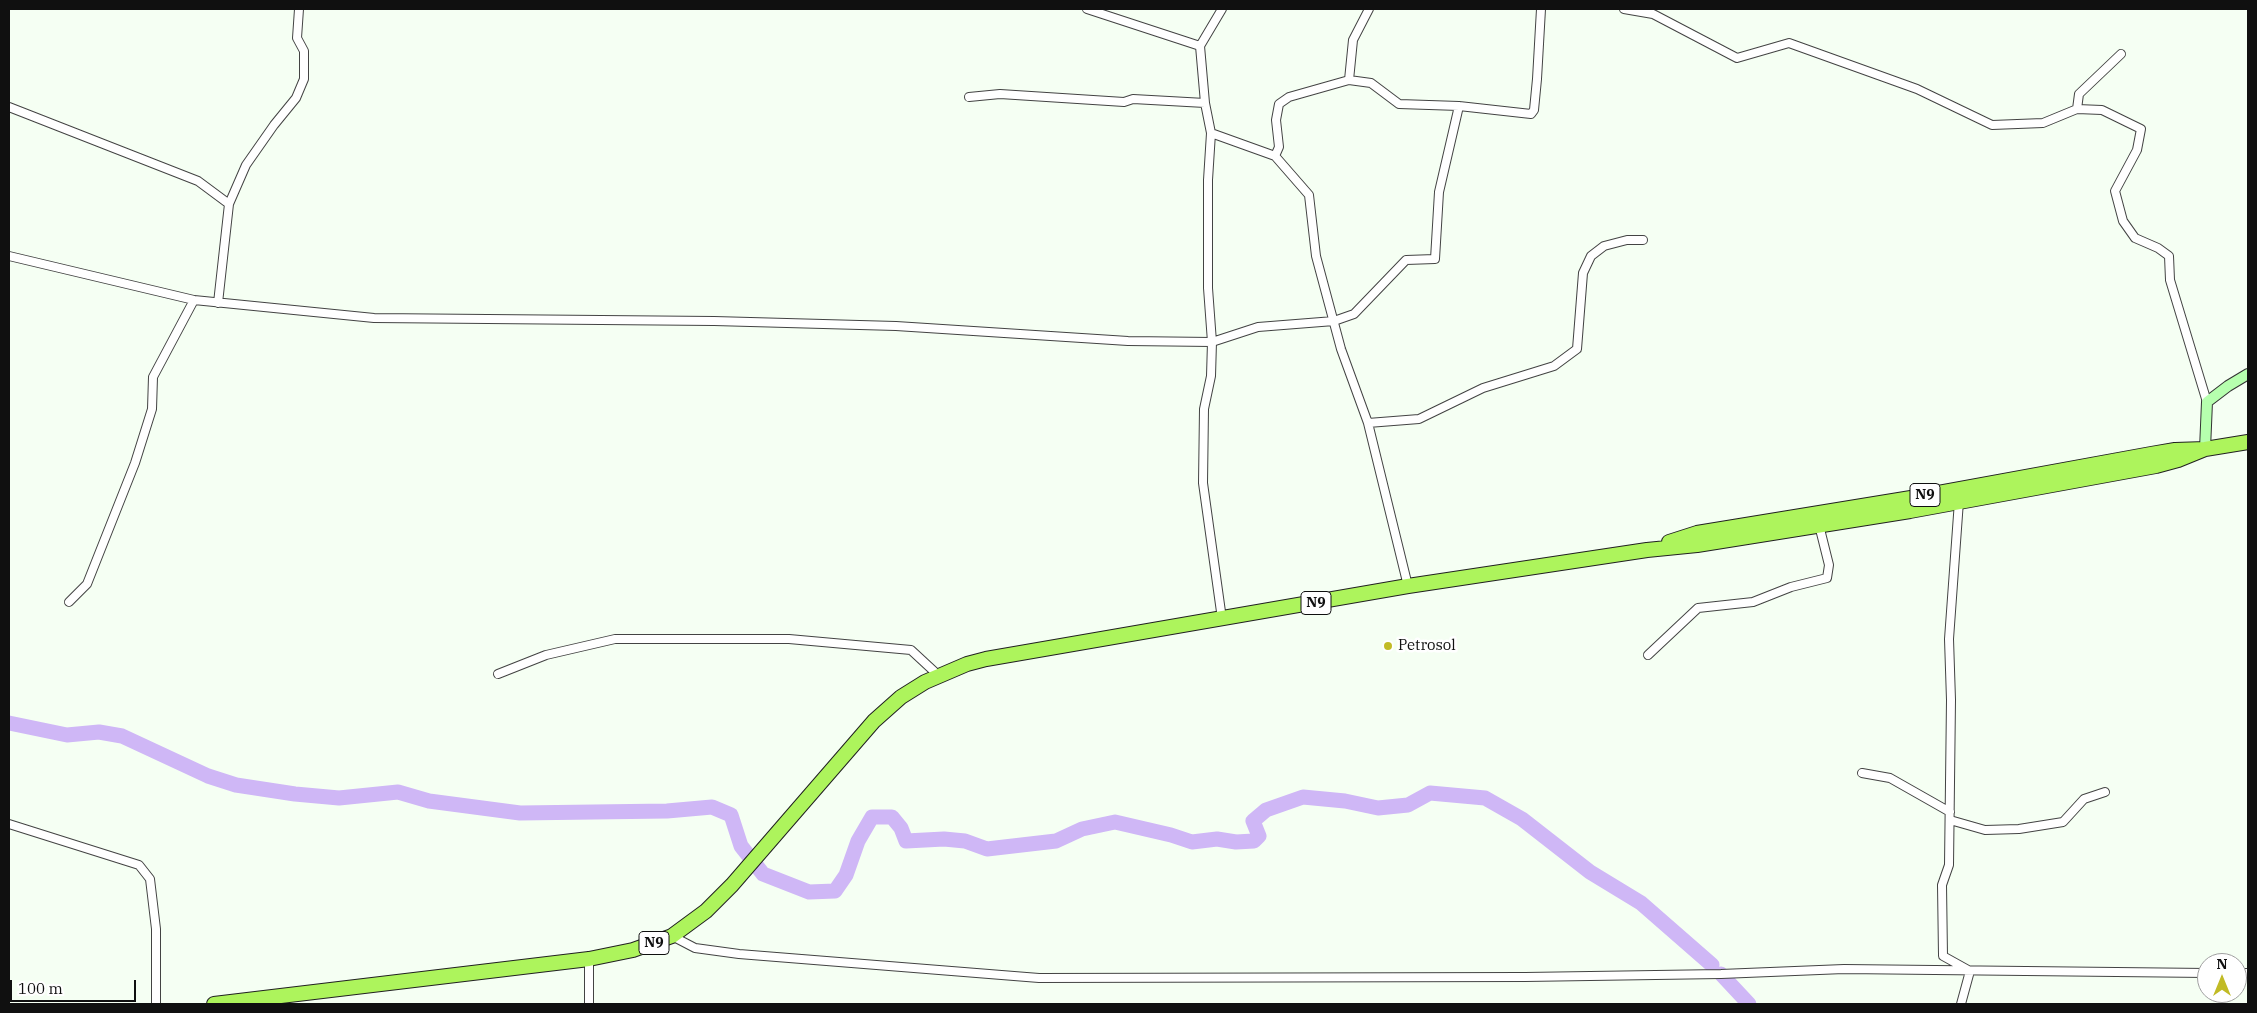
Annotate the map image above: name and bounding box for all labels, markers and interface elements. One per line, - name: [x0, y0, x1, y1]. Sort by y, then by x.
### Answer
- road number: N9: [1910, 484, 1940, 506]
- road number: N9: [1301, 592, 1331, 614]
- place label: Petrosol: [1398, 637, 1456, 655]
- marker: Petrosol: [1382, 640, 1394, 652]
- road number: N9: [639, 931, 669, 954]
- north arrow: [2197, 953, 2247, 1003]
- text: N: [2216, 955, 2228, 973]
- scale bar: [12, 970, 139, 1002]
- text: 100 m: [18, 979, 63, 998]

